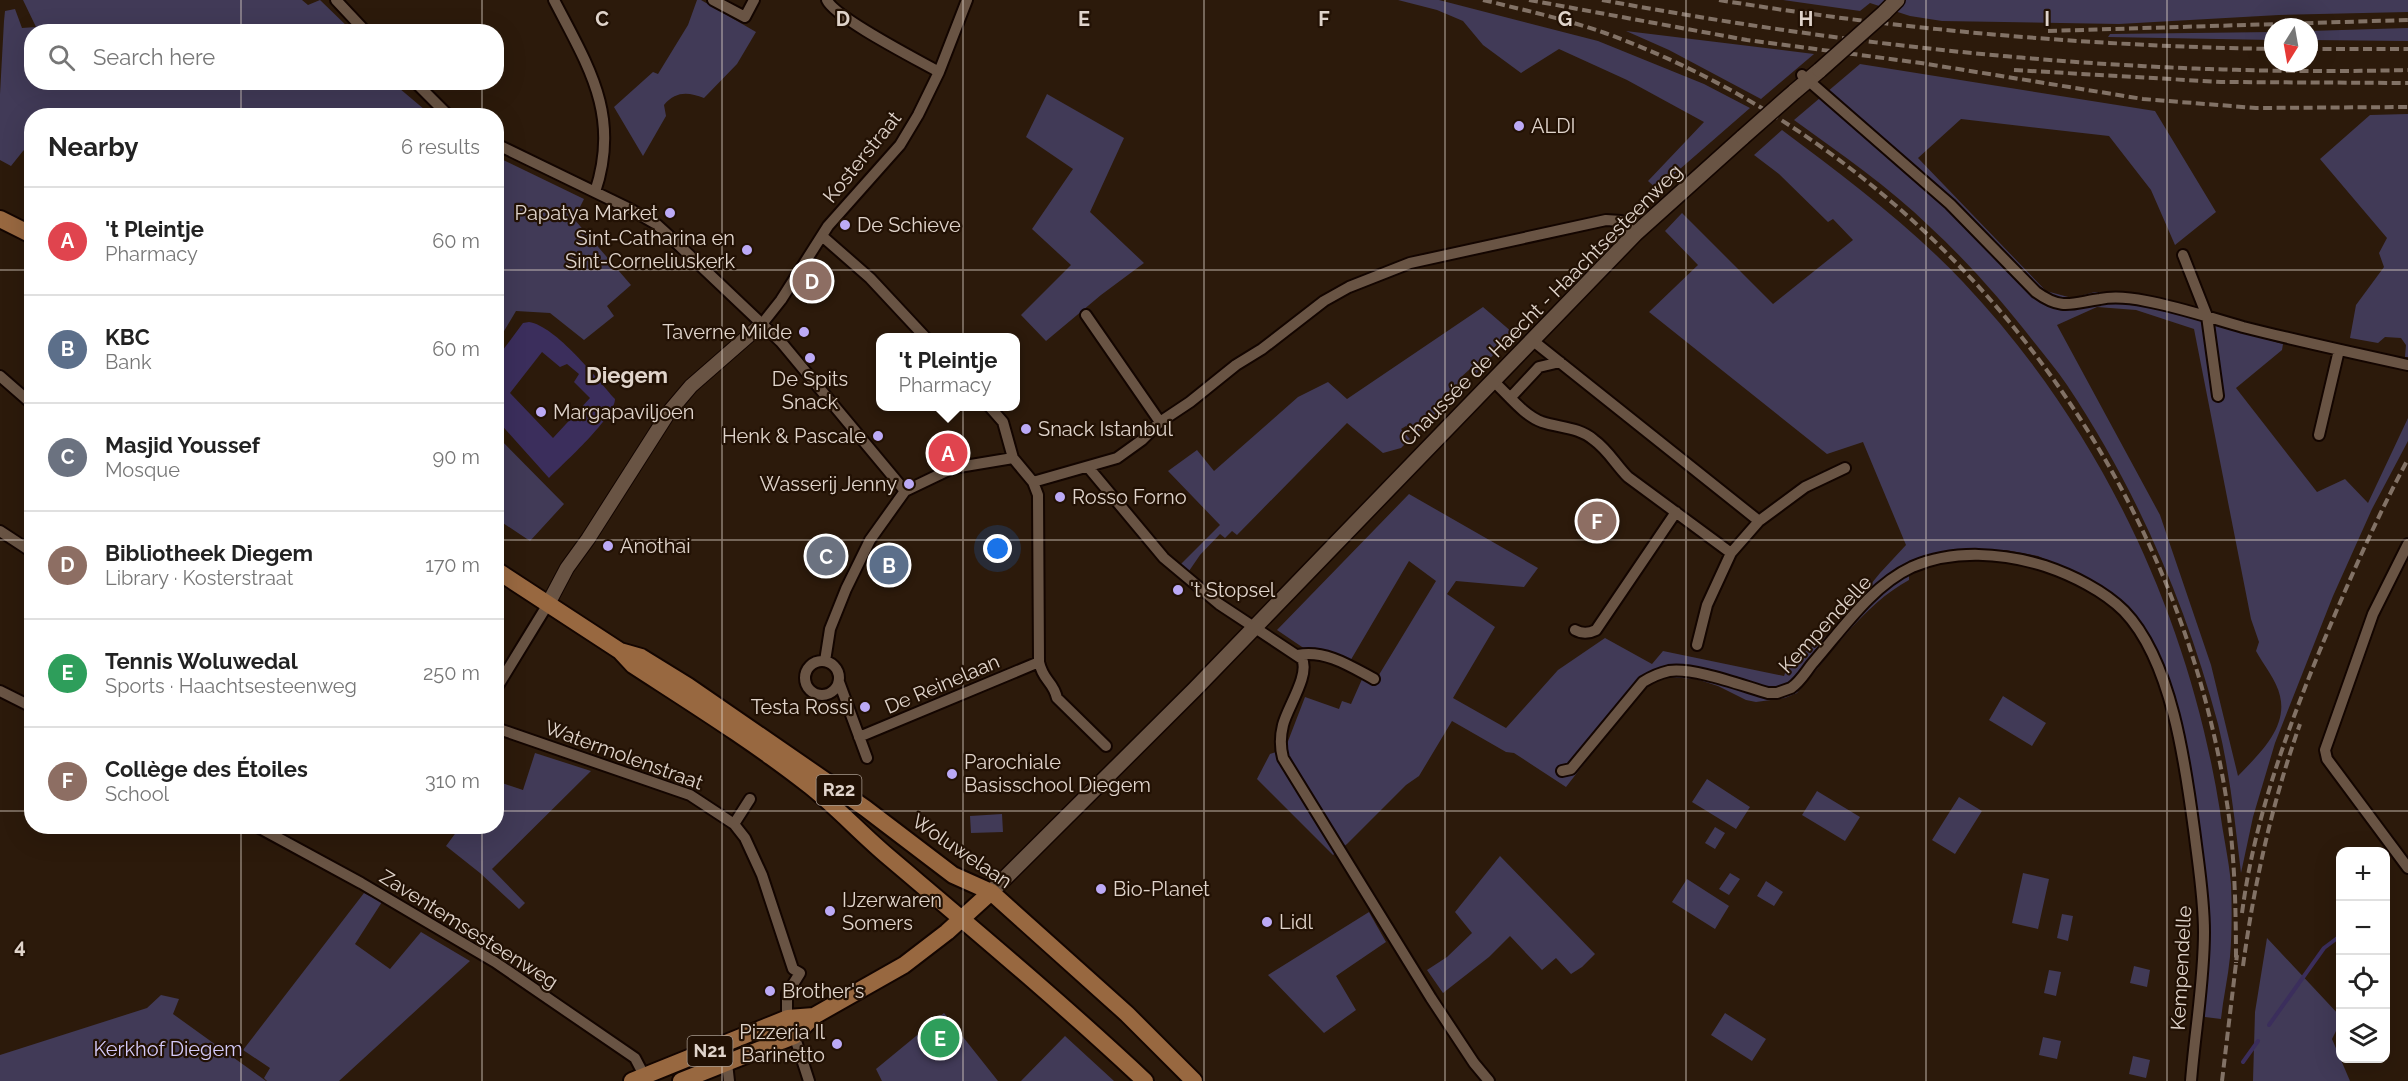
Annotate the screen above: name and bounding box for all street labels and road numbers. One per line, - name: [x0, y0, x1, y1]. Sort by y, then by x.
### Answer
- street label: Kosterstraat: [818, 106, 906, 208]
- street label: Chaussée de Haecht - Haachtsesteenweg: [1395, 159, 1687, 451]
- street label: Kempendelle: [1774, 570, 1877, 678]
- street label: De Reinelaan: [881, 649, 1003, 719]
- street label: Watermolenstraat: [541, 715, 707, 795]
- road number: R22: [816, 775, 862, 805]
- street label: Woluwelaan: [907, 809, 1017, 893]
- street label: Zaventemsesteenweg: [375, 864, 563, 994]
- street label: Kempendelle: [2166, 905, 2196, 1031]
- road number: N21: [688, 1036, 732, 1066]

